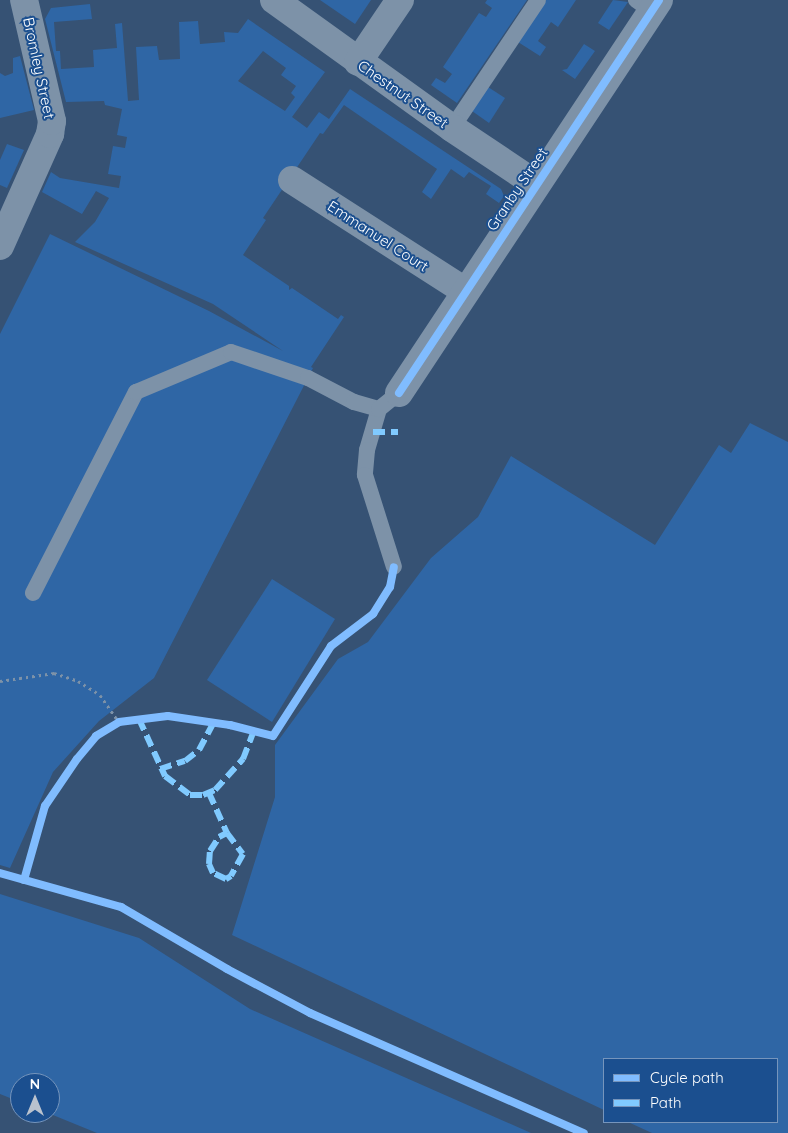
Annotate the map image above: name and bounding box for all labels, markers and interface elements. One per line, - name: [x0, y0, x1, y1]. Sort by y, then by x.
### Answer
- street label: Bromley Street: [19, 16, 59, 120]
- street label: Chestnut Street: [354, 56, 452, 132]
- street label: Granby Street: [483, 144, 551, 234]
- street label: Emmanuel Court: [324, 197, 432, 275]
- legend: [603, 1058, 778, 1123]
- text: Cycle path: [650, 1068, 724, 1087]
- north arrow: [10, 1073, 60, 1123]
- text: N: [30, 1075, 40, 1093]
- text: Path: [650, 1093, 682, 1112]

